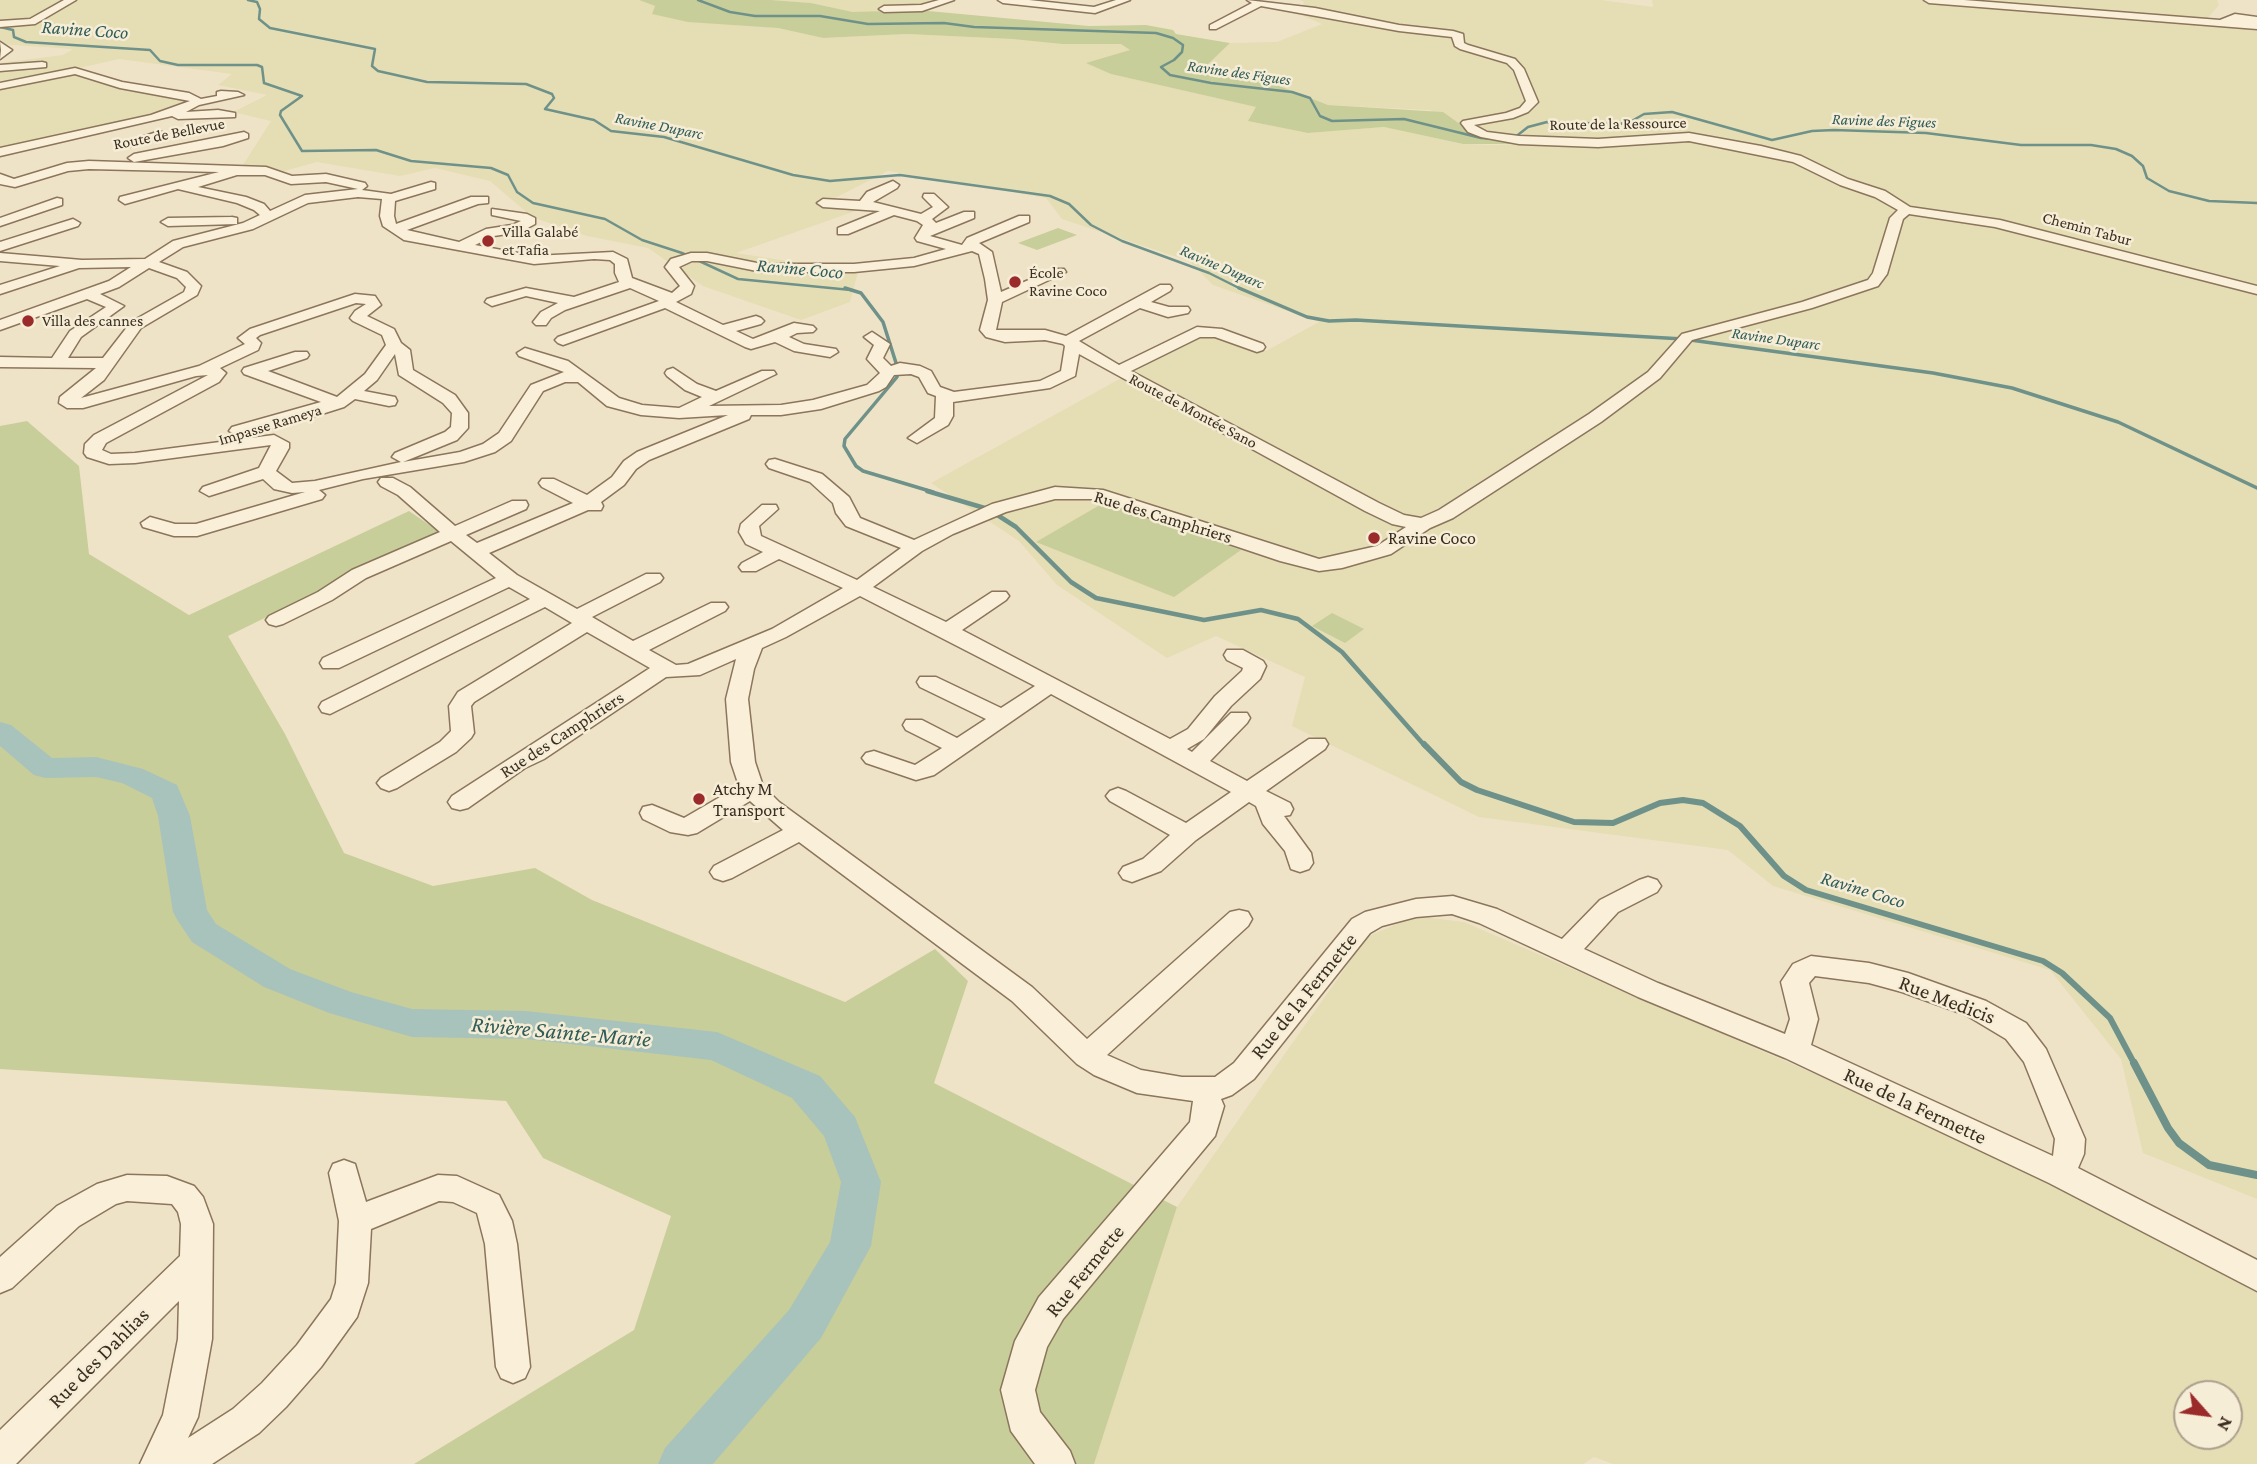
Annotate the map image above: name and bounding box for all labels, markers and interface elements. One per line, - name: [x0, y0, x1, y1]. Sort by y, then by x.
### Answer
- water label: Ravine Coco: [41, 16, 129, 44]
- water label: Ravine des Figues: [1186, 56, 1292, 90]
- water label: Ravine Duparc: [613, 108, 705, 144]
- water label: Ravine des Figues: [1832, 110, 1936, 132]
- street label: Route de la Ressource: [1549, 113, 1687, 135]
- street label: Route de Bellevue: [112, 114, 226, 154]
- street label: Chemin Tabur: [2040, 208, 2134, 250]
- place label: Villa Galabé et Tafia: [502, 222, 578, 260]
- marker: Villa Galabé et Tafia: [480, 233, 496, 249]
- water label: Ravine Duparc: [1177, 241, 1267, 293]
- water label: Ravine Coco: [756, 254, 844, 284]
- place label: École Ravine Coco: [1029, 263, 1107, 301]
- marker: École Ravine Coco: [1007, 274, 1023, 290]
- place label: Villa des cannes: [42, 311, 143, 331]
- marker: Villa des cannes: [20, 313, 36, 329]
- water label: Ravine Duparc: [1731, 323, 1821, 355]
- street label: Route de Montée Sano: [1126, 369, 1260, 453]
- street label: Impasse Rameya: [216, 400, 324, 450]
- street label: Rue des Camphriers: [1091, 486, 1235, 548]
- place label: Ravine Coco: [1388, 527, 1476, 549]
- marker: Ravine Coco: [1366, 530, 1382, 546]
- street label: Rue des Camphriers: [496, 687, 628, 783]
- place label: Atchy M Transport: [713, 778, 785, 820]
- marker: Atchy M Transport: [691, 791, 707, 807]
- water label: Ravine Coco: [1818, 866, 1908, 914]
- street label: Rue de la Fermette: [1246, 928, 1362, 1064]
- street label: Rue Medicis: [1895, 970, 1999, 1030]
- water label: Rivière Sainte-Marie: [470, 1010, 652, 1054]
- street label: Rue de la Fermette: [1840, 1062, 1990, 1150]
- street label: Rue Fermette: [1040, 1220, 1130, 1322]
- street label: Rue des Dahlias: [43, 1302, 155, 1414]
- north arrow: [2173, 1380, 2243, 1450]
- text: N: [2213, 1413, 2238, 1435]

